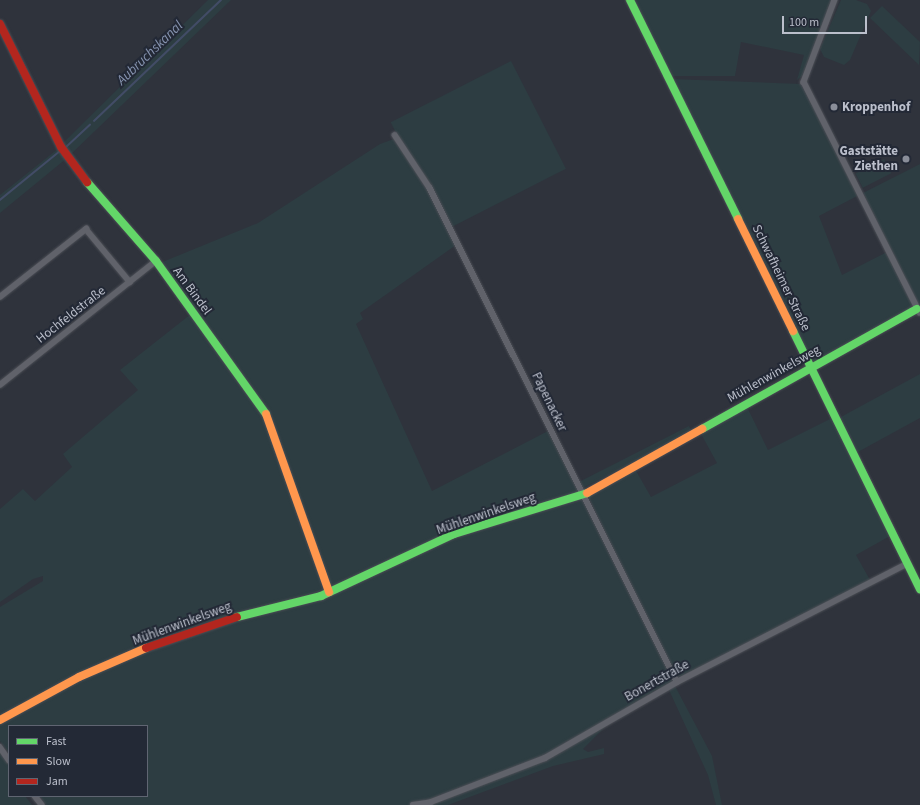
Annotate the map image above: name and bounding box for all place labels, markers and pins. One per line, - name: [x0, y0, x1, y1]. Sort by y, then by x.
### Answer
- place label: Kroppenhof: [842, 99, 910, 115]
- marker: Kroppenhof: [829, 102, 839, 112]
- place label: Gaststätte Ziethen: [839, 144, 898, 175]
- marker: Gaststätte Ziethen: [901, 154, 911, 164]

